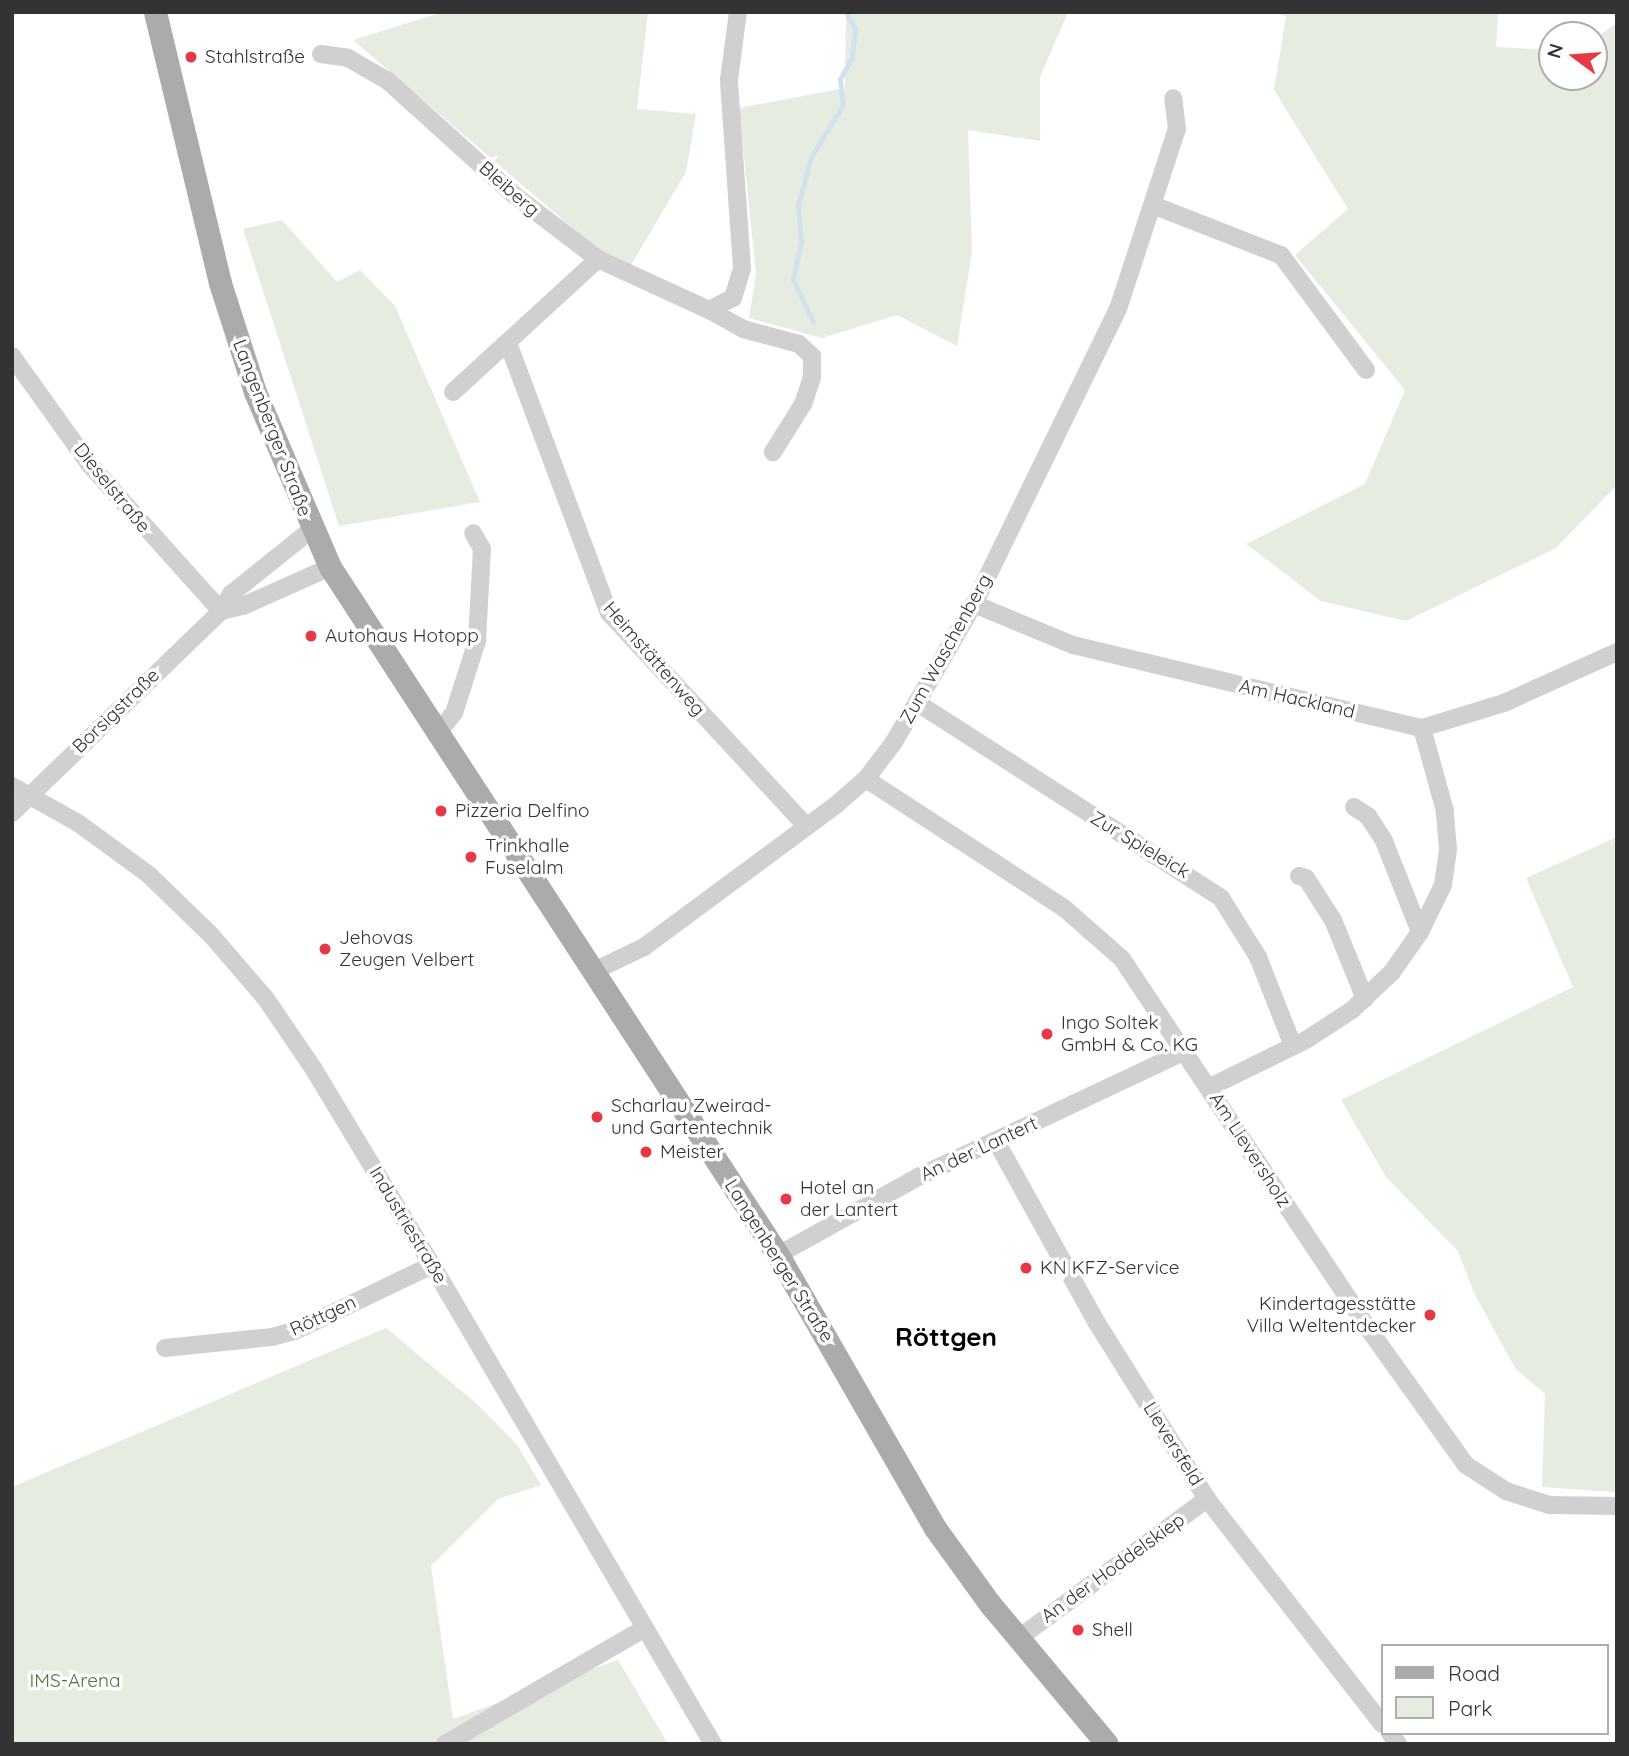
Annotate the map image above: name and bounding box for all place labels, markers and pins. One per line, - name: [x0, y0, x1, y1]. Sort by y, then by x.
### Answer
- place label: Stahlstraße: [205, 46, 305, 68]
- marker: Stahlstraße: [183, 49, 199, 65]
- place label: Autohaus Hotopp: [325, 625, 479, 647]
- marker: Autohaus Hotopp: [303, 628, 319, 644]
- place label: Pizzeria Delfino: [455, 800, 589, 822]
- marker: Pizzeria Delfino: [433, 803, 449, 819]
- place label: Trinkhalle Fuselalm: [485, 835, 569, 879]
- marker: Trinkhalle Fuselalm: [463, 849, 479, 865]
- place label: Jehovas Zeugen Velbert: [339, 927, 474, 971]
- marker: Jehovas Zeugen Velbert: [317, 941, 333, 957]
- place label: Ingo Soltek GmbH & Co. KG: [1061, 1012, 1198, 1056]
- marker: Ingo Soltek GmbH & Co. KG: [1039, 1026, 1055, 1042]
- place label: Scharlau Zweirad- und Gartentechnik: [611, 1095, 773, 1139]
- marker: Scharlau Zweirad- und Gartentechnik: [589, 1109, 605, 1125]
- place label: Meister: [660, 1141, 724, 1163]
- marker: Meister: [638, 1144, 654, 1160]
- place label: Hotel an der Lantert: [800, 1177, 898, 1221]
- marker: Hotel an der Lantert: [778, 1191, 794, 1207]
- place label: KN KFZ-Service: [1040, 1257, 1179, 1279]
- marker: KN KFZ-Service: [1018, 1260, 1034, 1276]
- place label: Kindertagesstätte Villa Weltentdecker: [1246, 1293, 1416, 1337]
- marker: Kindertagesstätte Villa Weltentdecker: [1422, 1307, 1438, 1323]
- place label: Shell: [1092, 1619, 1133, 1641]
- marker: Shell: [1070, 1622, 1086, 1638]

